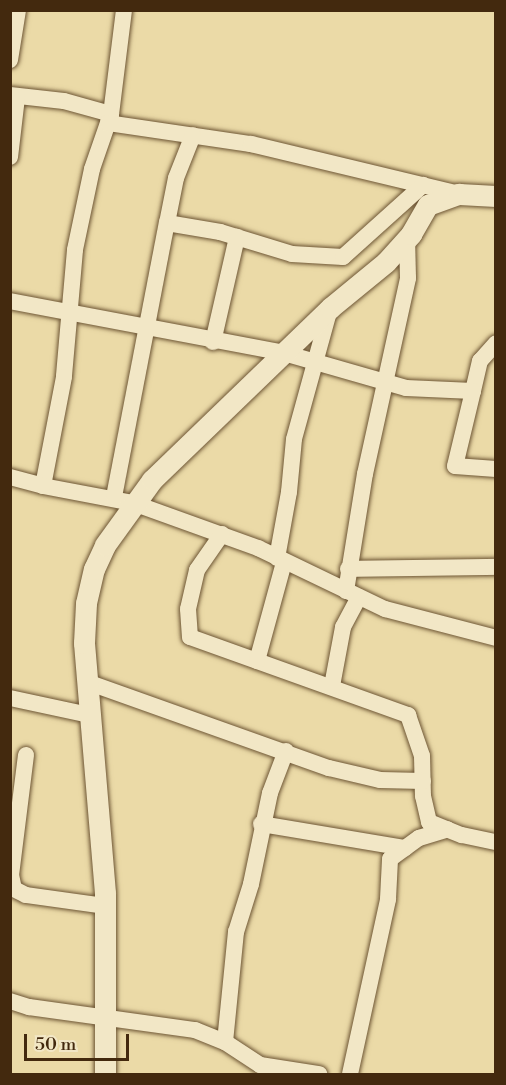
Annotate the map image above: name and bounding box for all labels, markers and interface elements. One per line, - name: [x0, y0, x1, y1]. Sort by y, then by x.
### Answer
- scale bar: [27, 1022, 132, 1060]
- text: 50 m: [35, 1033, 76, 1056]

